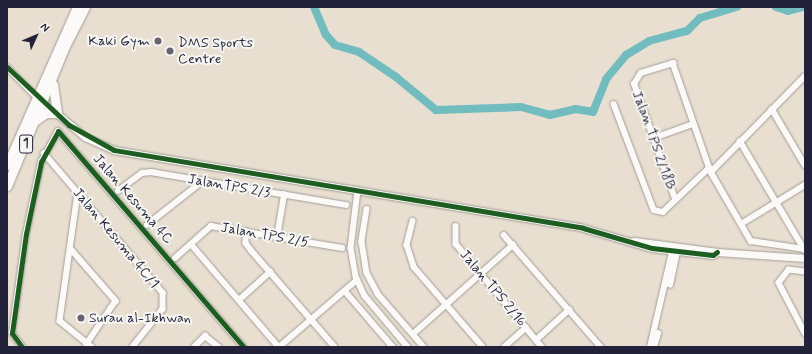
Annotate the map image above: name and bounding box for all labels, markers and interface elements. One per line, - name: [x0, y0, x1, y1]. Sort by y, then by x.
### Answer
- north arrow: [16, 16, 56, 56]
- text: N: [37, 20, 52, 35]
- place label: Kaki Gym: [86, 33, 150, 49]
- place label: DMS Sports Centre: [178, 35, 253, 68]
- marker: Kaki Gym: [153, 36, 163, 46]
- marker: DMS Sports Centre: [165, 46, 175, 56]
- street label: Jalan TPS 2/18B: [628, 88, 680, 192]
- road number: 1: [19, 133, 33, 155]
- street label: Jalan Kesuma 4C: [89, 151, 177, 247]
- street label: JalanTPS 2/3: [186, 170, 272, 202]
- street label: Jalan Kesuma 4C/1: [69, 184, 163, 292]
- street label: Jalan TPS 2/5: [220, 219, 310, 251]
- street label: Jalan TPS 2/16: [456, 246, 530, 330]
- place label: Surau al-Ikhwan: [89, 310, 191, 326]
- marker: Surau al-Ikhwan: [76, 313, 86, 323]

